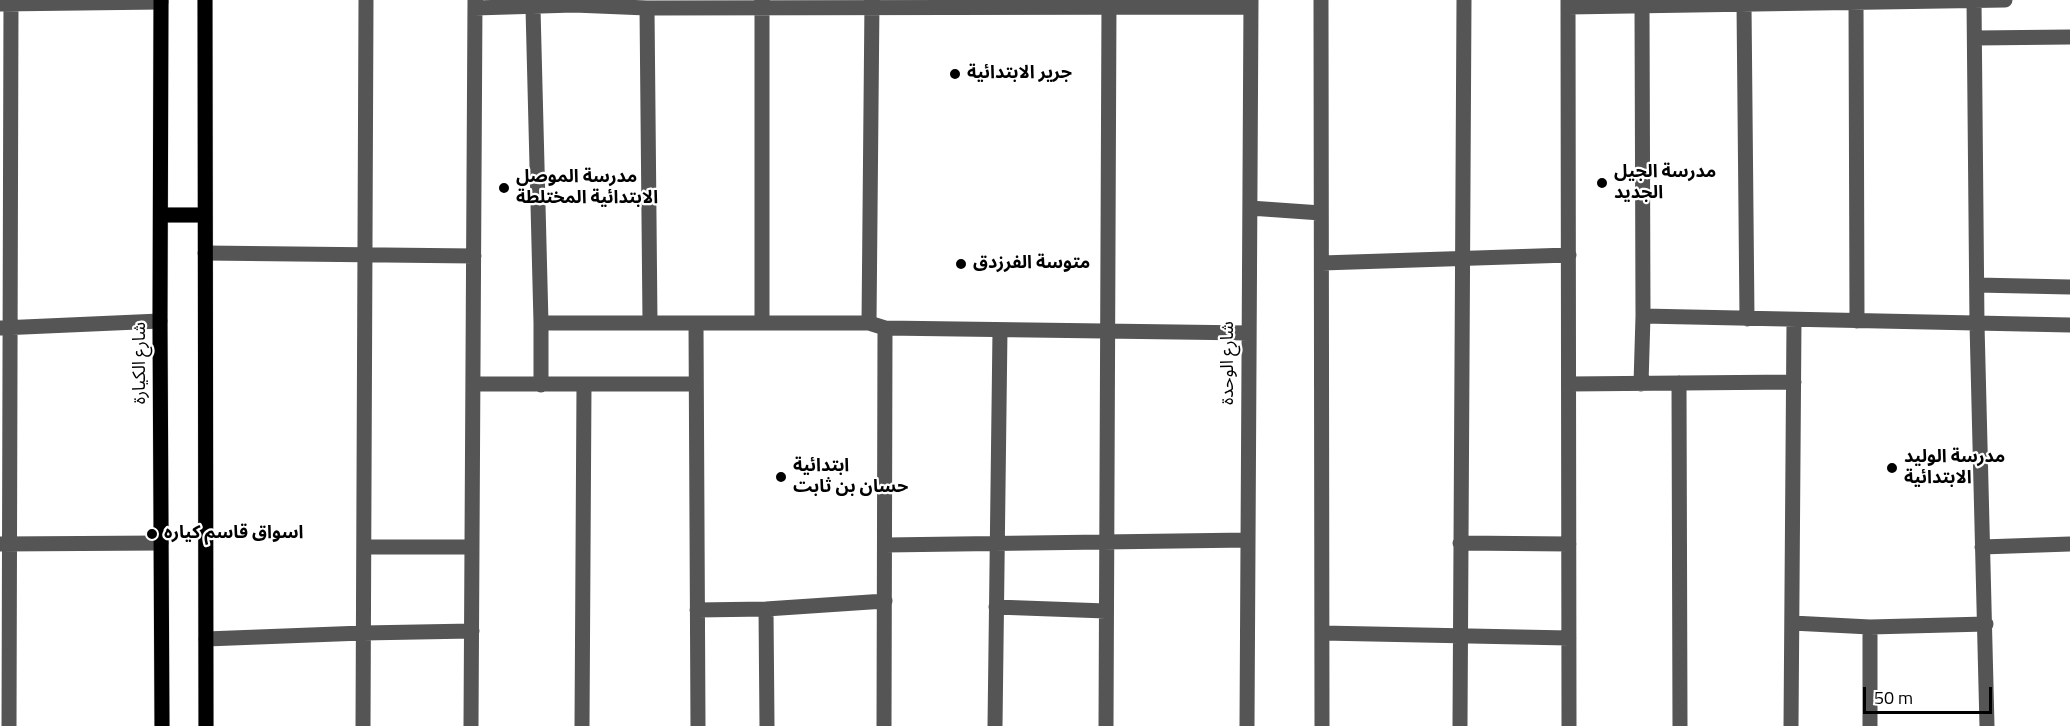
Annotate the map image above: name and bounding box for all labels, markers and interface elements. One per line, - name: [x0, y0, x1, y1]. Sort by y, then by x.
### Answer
- place label: جرير الابتدائية: [967, 63, 1072, 85]
- marker: جرير الابتدائية: [948, 67, 962, 81]
- place label: مدرسة الجيل الجديد: [1614, 162, 1716, 204]
- place label: مدرسة الموصل الابتدائية المختلطة: [516, 167, 658, 210]
- marker: مدرسة الجيل الجديد: [1595, 176, 1609, 190]
- marker: مدرسة الموصل الابتدائية المختلطة: [497, 181, 511, 195]
- place label: متوسة الفرزدق: [973, 253, 1090, 275]
- marker: متوسة الفرزدق: [954, 257, 968, 271]
- street label: شارع الوحدة: [1218, 321, 1240, 405]
- street label: شارع الكيارة: [130, 322, 152, 404]
- place label: مدرسة الوليد الابتدائية: [1904, 447, 2005, 490]
- place label: ابتدائية حسان بن ثابت: [793, 456, 908, 498]
- marker: مدرسة الوليد الابتدائية: [1885, 461, 1899, 475]
- marker: ابتدائية حسان بن ثابت: [774, 470, 788, 484]
- place label: اسواق قاسم كياره: [164, 523, 303, 545]
- marker: اسواق قاسم كياره: [145, 527, 159, 541]
- scale bar: [1866, 675, 1995, 713]
- text: 50 m: [1874, 684, 1913, 711]

